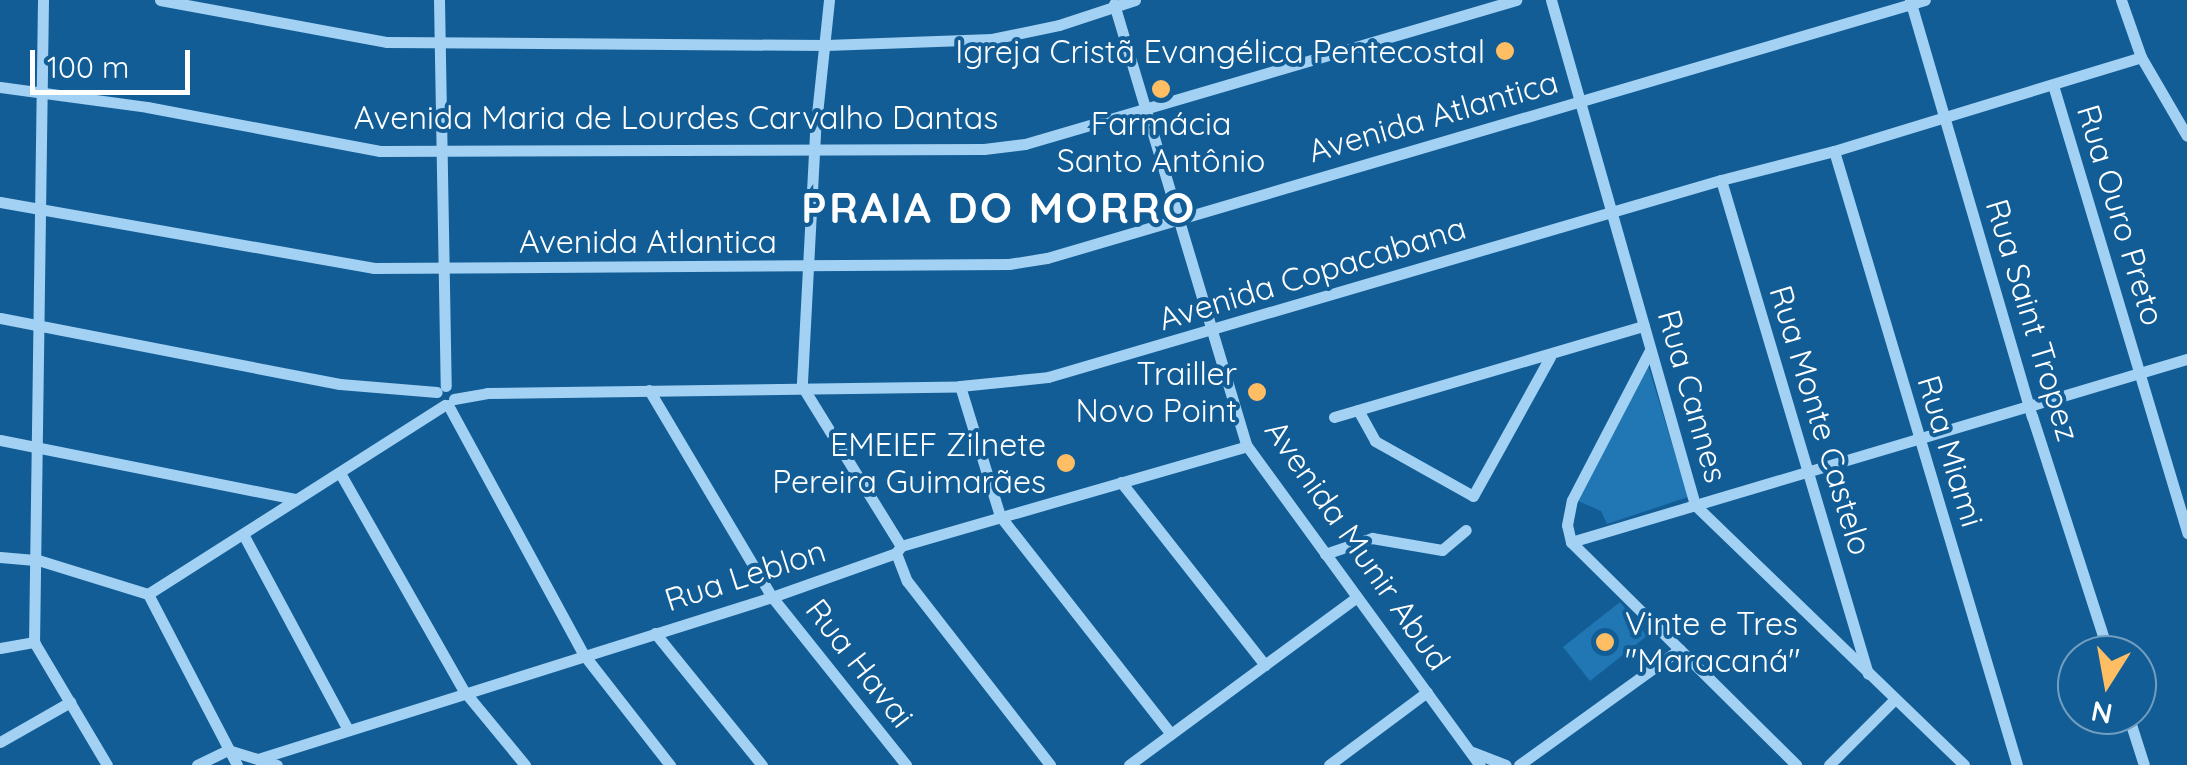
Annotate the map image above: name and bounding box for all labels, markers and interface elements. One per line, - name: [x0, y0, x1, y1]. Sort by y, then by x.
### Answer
- scale bar: [35, 30, 195, 92]
- place label: Igreja Cristã Evangélica Pentecostal: [955, 32, 1485, 70]
- marker: Igreja Cristã Evangélica Pentecostal: [1494, 40, 1516, 62]
- text: 100 m: [47, 48, 129, 86]
- street label: Avenida Atlantica: [1304, 62, 1562, 170]
- marker: Farmácia Santo Antônio: [1150, 78, 1172, 100]
- street label: Avenida Maria de Lourdes Carvalho Dantas: [354, 98, 998, 136]
- street label: Rua Ouro Preto: [2069, 100, 2173, 330]
- place label: Farmácia Santo Antônio: [1057, 105, 1265, 180]
- district label: PRAIA DO MORRO: [801, 183, 1197, 233]
- street label: Rua Saint Tropez: [1978, 194, 2088, 446]
- street label: Avenida Copacabana: [1154, 208, 1470, 338]
- street label: Avenida Atlantica: [519, 222, 777, 260]
- street label: Rua Monte Castelo: [1762, 281, 1880, 559]
- street label: Rua Cannes: [1650, 305, 1736, 487]
- place label: Trailler Novo Point: [1075, 355, 1237, 430]
- street label: Rua Miami: [1910, 371, 1992, 531]
- marker: Trailler Novo Point: [1246, 381, 1268, 403]
- street label: Avenida Munir Abud: [1257, 413, 1459, 677]
- place label: EMEIEF Zilnete Pereira Guimarães: [772, 426, 1046, 501]
- marker: EMEIEF Zilnete Pereira Guimarães: [1055, 452, 1077, 474]
- street label: Rua Leblon: [660, 531, 830, 619]
- street label: Rua Havai: [798, 591, 922, 735]
- place label: Vinte e Tres "Maracaná": [1625, 605, 1801, 680]
- marker: Vinte e Tres "Maracaná": [1594, 631, 1616, 653]
- north arrow: [2057, 635, 2157, 735]
- text: N: [2088, 694, 2115, 732]

